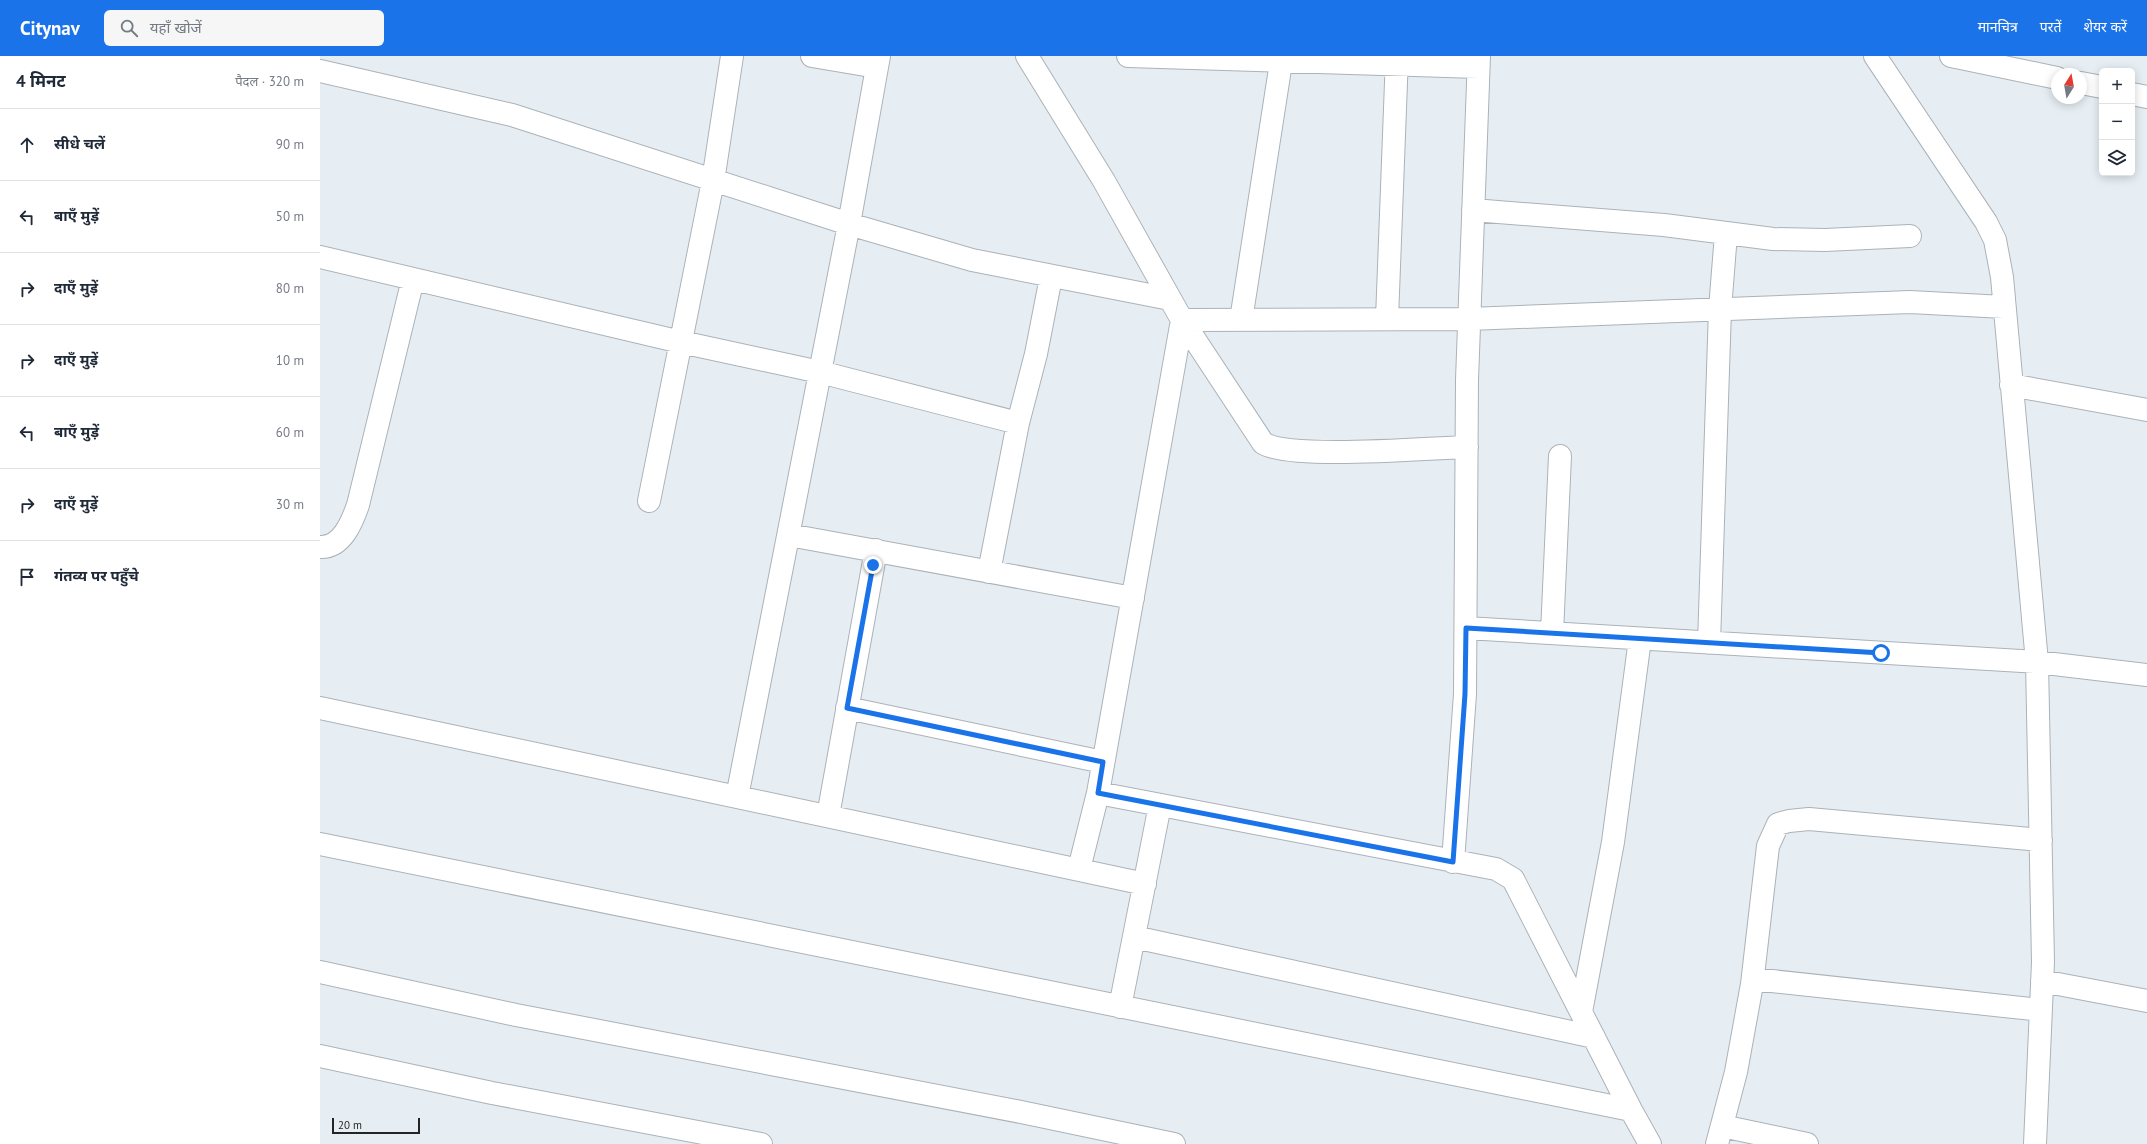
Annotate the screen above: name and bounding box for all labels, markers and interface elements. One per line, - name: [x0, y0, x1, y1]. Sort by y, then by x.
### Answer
- search box: [104, 10, 384, 46]
- text: Citynav: [20, 16, 80, 40]
- icon: search: [118, 17, 140, 39]
- text: यहाँ खोजें: [150, 18, 202, 37]
- text: मानचित्र: [1978, 18, 2018, 36]
- text: परतें: [2040, 18, 2061, 36]
- text: शेयर करें: [2083, 18, 2127, 36]
- north arrow: [2051, 68, 2087, 104]
- map controls: [2099, 68, 2135, 176]
- button: +: [2099, 68, 2135, 104]
- text: 4 मिनट: [16, 70, 66, 92]
- text: पैदल · 320 m: [235, 73, 304, 90]
- button: −: [2099, 104, 2135, 140]
- icon: ahead: [16, 134, 38, 156]
- text: सीधे चलें: [54, 134, 105, 153]
- text: 90 m: [276, 136, 304, 153]
- button: layers: [2099, 140, 2135, 176]
- icon: left: [16, 206, 38, 228]
- text: बाएँ मुड़ें: [54, 206, 99, 225]
- text: 50 m: [276, 208, 304, 225]
- icon: right: [16, 278, 38, 300]
- text: दाएँ मुड़ें: [54, 278, 98, 297]
- text: 80 m: [276, 280, 304, 297]
- icon: right: [16, 350, 38, 372]
- text: दाएँ मुड़ें: [54, 350, 98, 369]
- text: 10 m: [276, 352, 304, 369]
- icon: left: [16, 422, 38, 444]
- text: बाएँ मुड़ें: [54, 422, 99, 441]
- text: 60 m: [276, 424, 304, 441]
- icon: right: [16, 494, 38, 516]
- text: दाएँ मुड़ें: [54, 494, 98, 513]
- text: 30 m: [276, 496, 304, 513]
- route end: [864, 556, 882, 574]
- icon: arrive: [16, 566, 38, 588]
- text: गंतव्य पर पहुँचे: [54, 566, 139, 585]
- route start: [1872, 644, 1890, 662]
- scale bar: [332, 1116, 420, 1135]
- text: 20 m: [338, 1118, 362, 1132]

